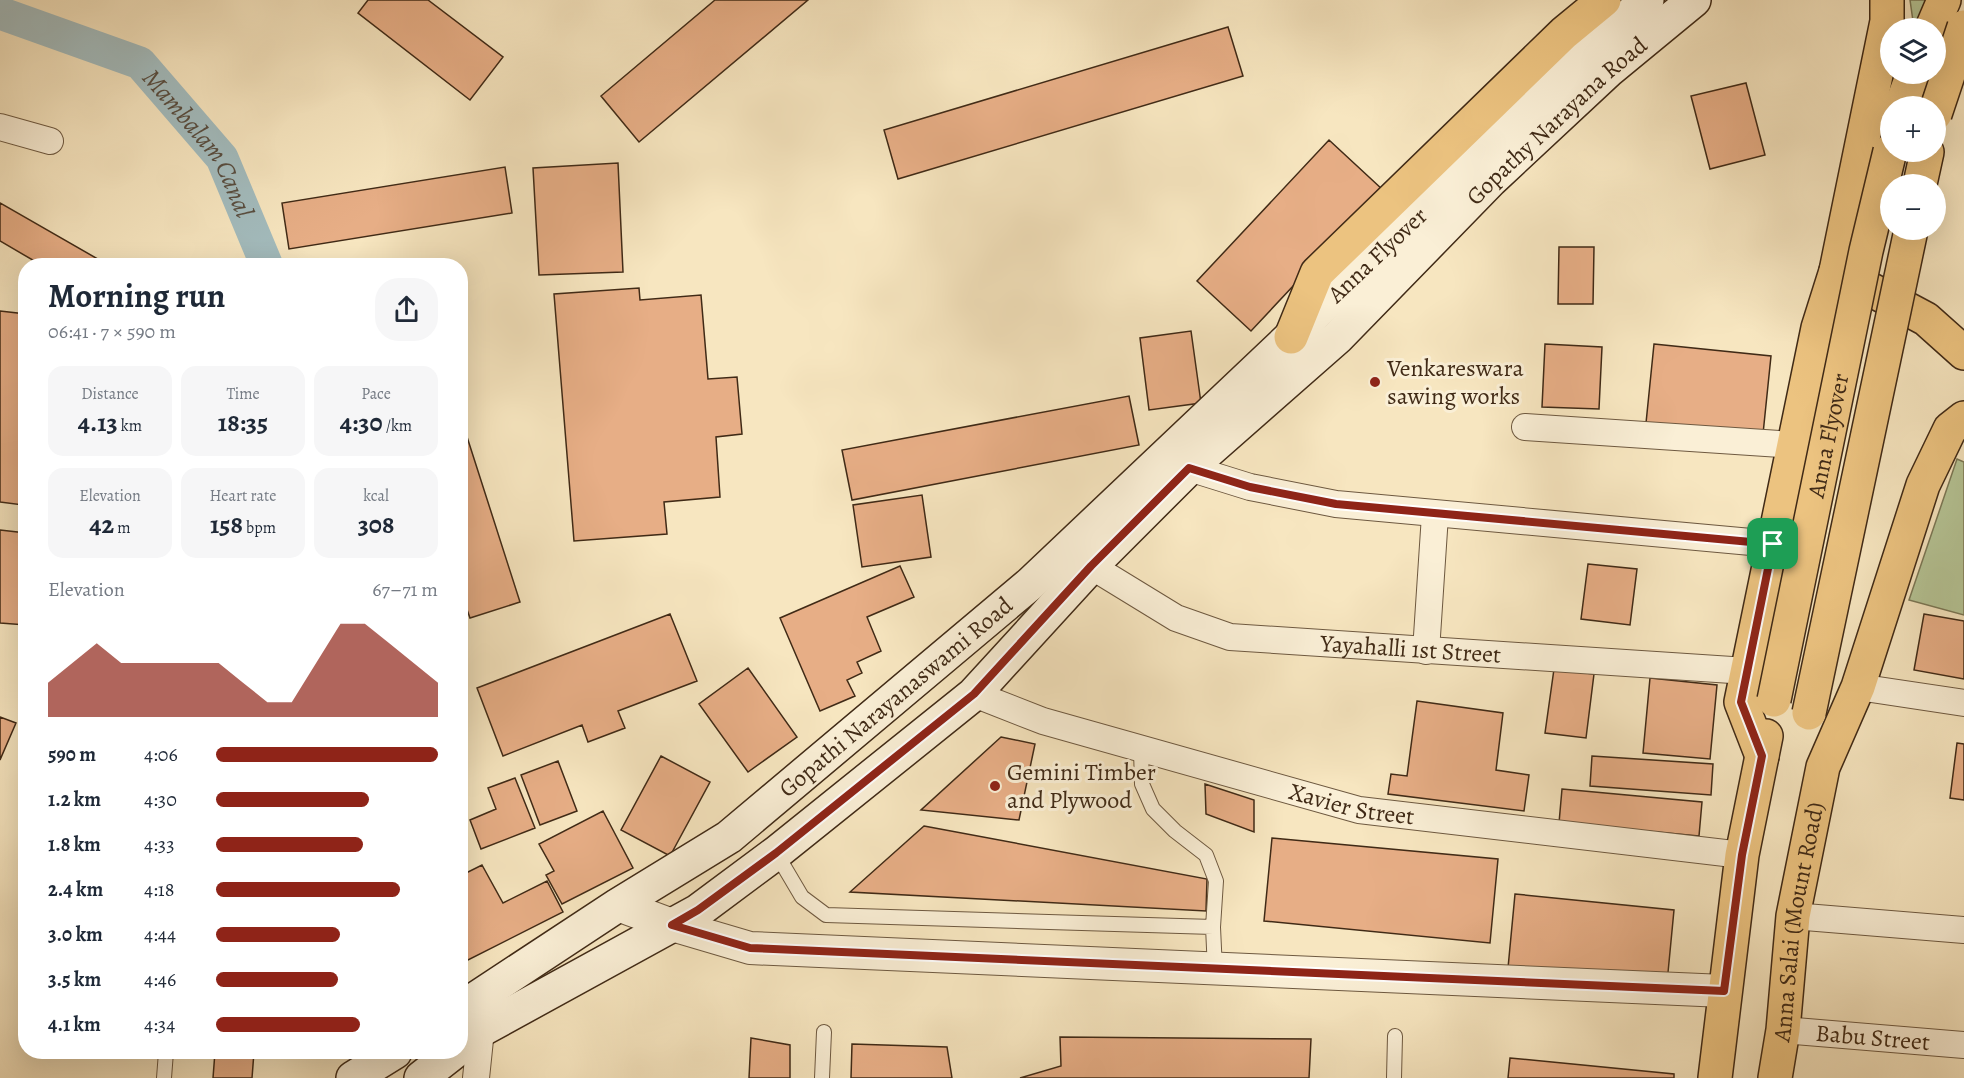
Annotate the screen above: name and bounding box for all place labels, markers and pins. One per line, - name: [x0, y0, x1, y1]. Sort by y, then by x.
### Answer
- place label: Venkareswara sawing works: [1386, 352, 1524, 412]
- marker: Venkareswara sawing works: [1368, 375, 1382, 389]
- pin: [1747, 518, 1798, 569]
- place label: Gemini Timber and Plywood: [1007, 756, 1156, 816]
- marker: Gemini Timber and Plywood: [988, 779, 1002, 793]

